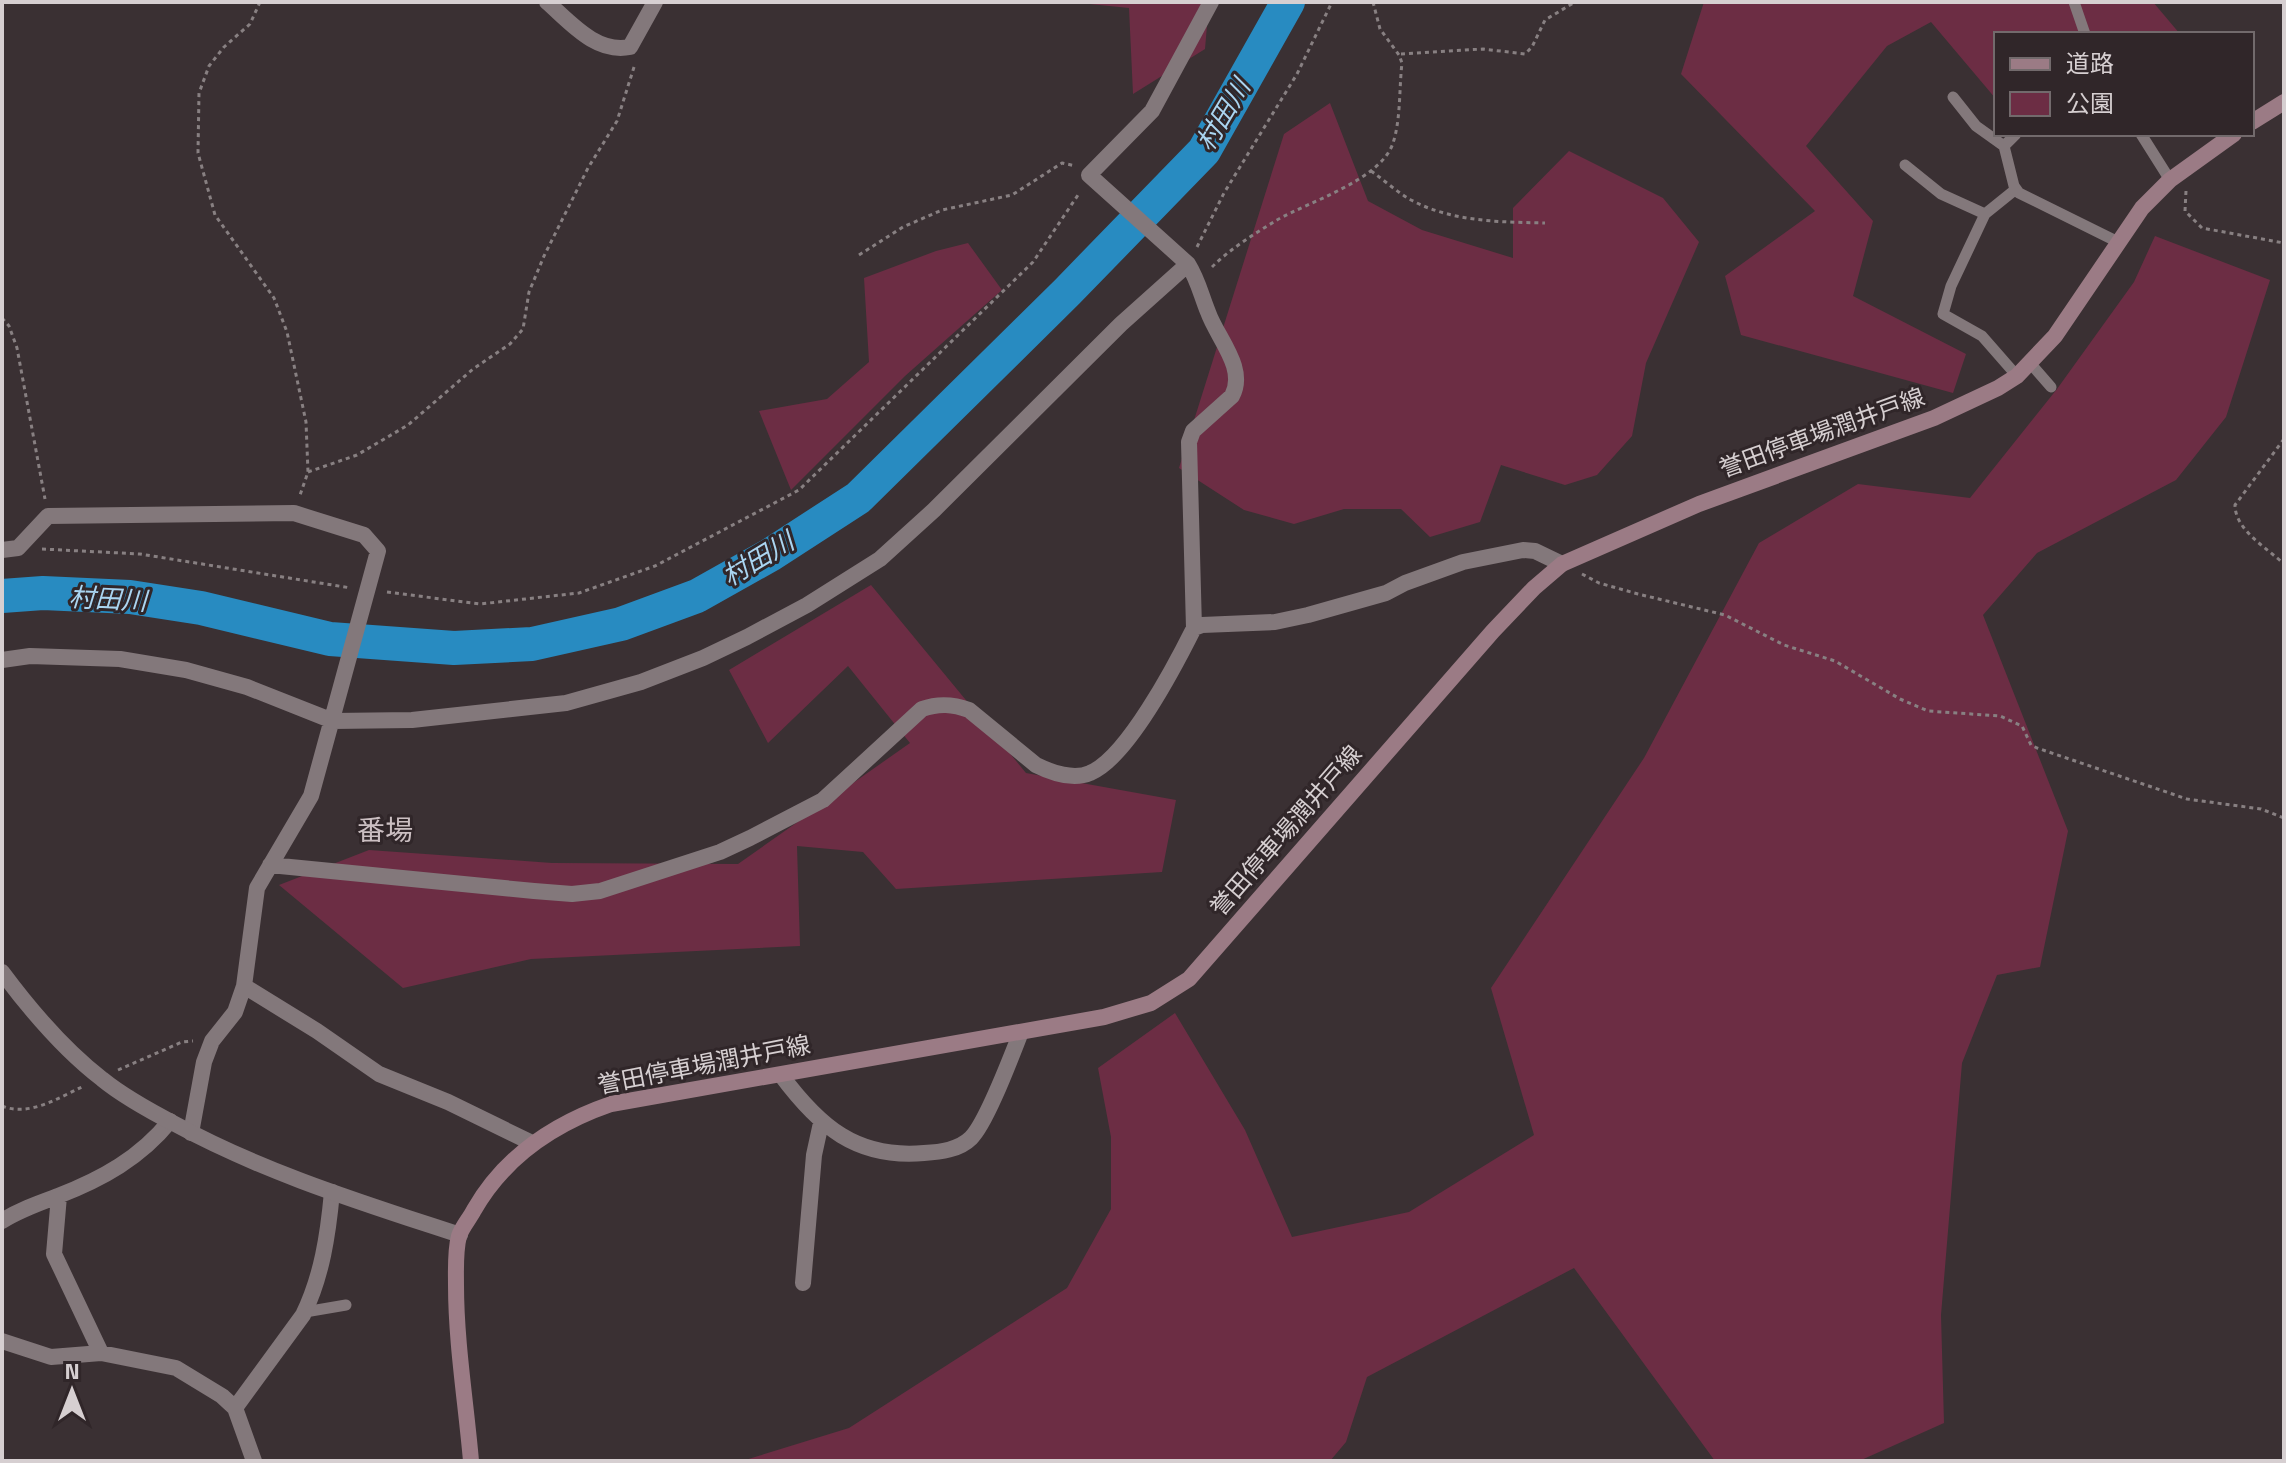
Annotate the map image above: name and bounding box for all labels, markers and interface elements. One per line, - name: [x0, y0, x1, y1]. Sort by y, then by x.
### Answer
- legend: [1994, 32, 2254, 136]
- text: 道路: [2066, 45, 2114, 81]
- water label: 村田川: [1186, 69, 1261, 158]
- text: 公園: [2066, 85, 2114, 121]
- street label: 誉田停車場潤井戸線: [1714, 378, 1929, 486]
- water label: 村田川: [714, 520, 804, 595]
- water label: 村田川: [68, 577, 151, 620]
- street label: 誉田停車場潤井戸線: [1201, 737, 1370, 924]
- district label: 番場: [357, 808, 413, 851]
- street label: 誉田停車場潤井戸線: [594, 1026, 813, 1102]
- north arrow: [32, 1351, 112, 1431]
- text: N: [64, 1354, 80, 1388]

